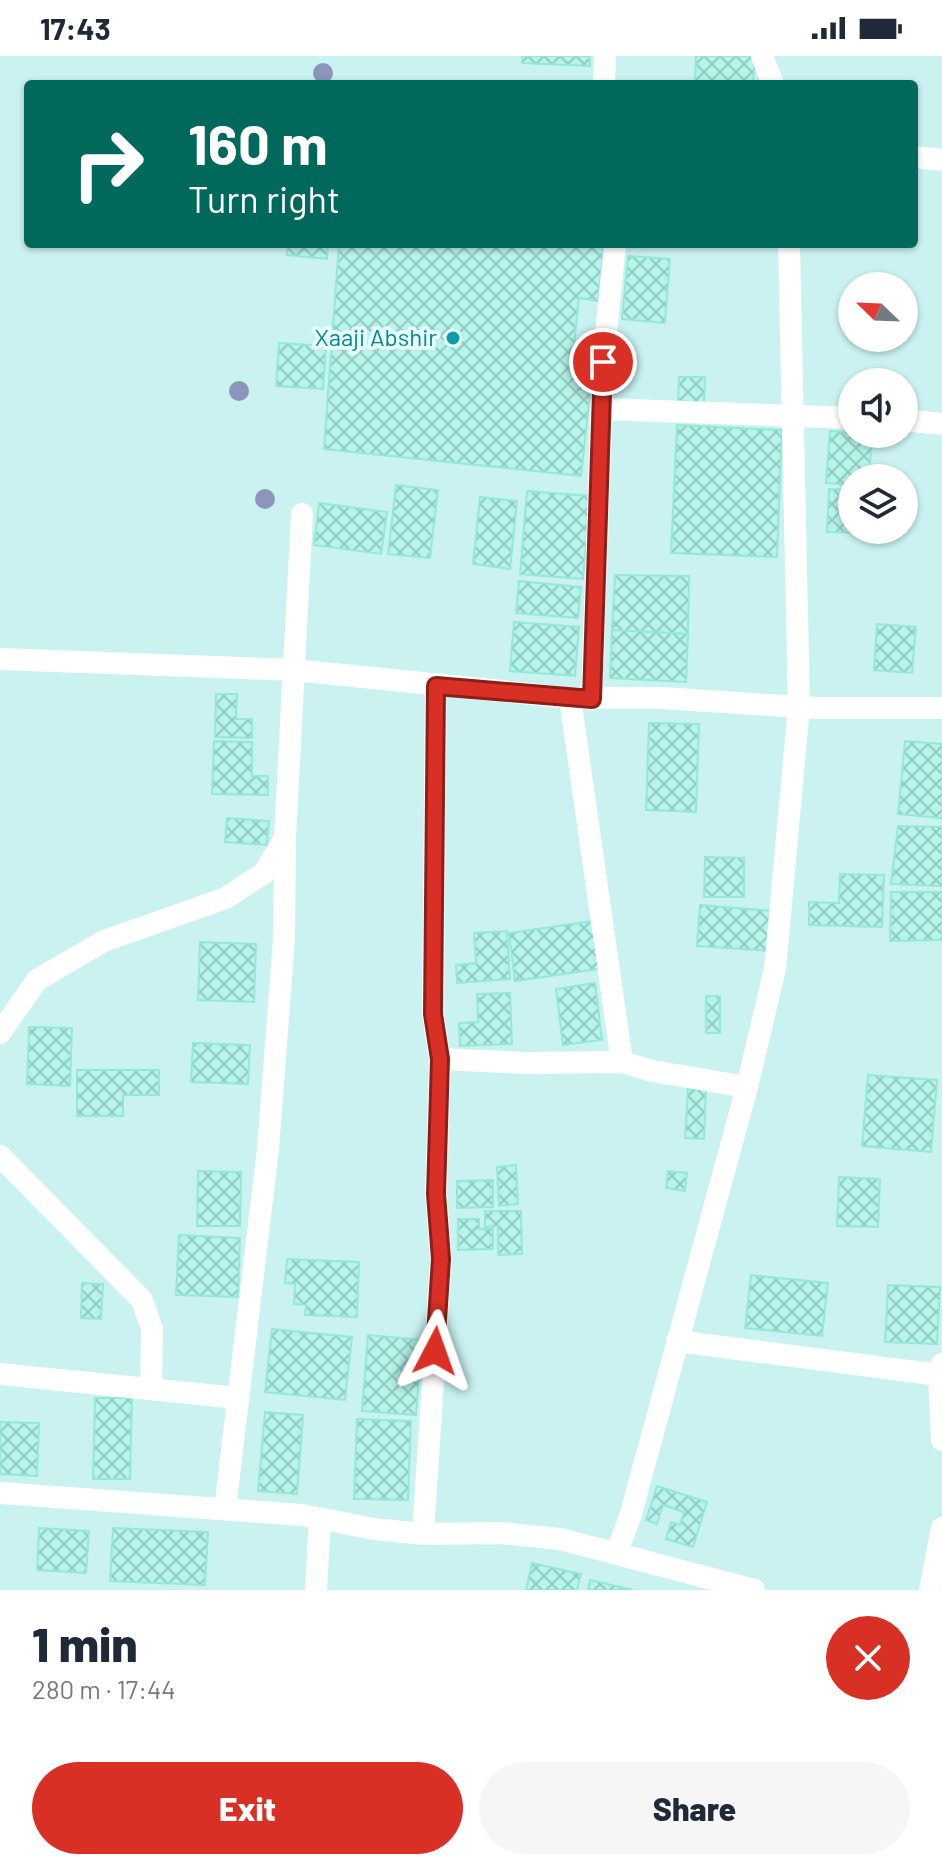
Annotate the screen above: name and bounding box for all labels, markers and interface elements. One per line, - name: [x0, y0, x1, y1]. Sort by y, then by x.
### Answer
- text: 17:43: [40, 10, 111, 46]
- text: 160 m: [188, 109, 328, 176]
- icon: right: [56, 112, 160, 216]
- text: Turn right: [188, 177, 340, 220]
- north arrow: [838, 272, 918, 352]
- map controls: [838, 272, 918, 544]
- place label: Xaaji Abshir: [315, 322, 437, 351]
- pin: [569, 328, 637, 396]
- marker: Xaaji Abshir: [444, 329, 462, 347]
- icon: arrive: [581, 340, 625, 384]
- button: sound: [838, 368, 918, 448]
- button: layers: [838, 464, 918, 544]
- position arrow: [393, 1309, 477, 1393]
- text: 1 min: [32, 1614, 138, 1672]
- button: close: [826, 1616, 910, 1700]
- text: 280 m · 17:44: [32, 1673, 176, 1704]
- button: Exit: [32, 1762, 463, 1854]
- button: Share: [479, 1762, 910, 1854]

